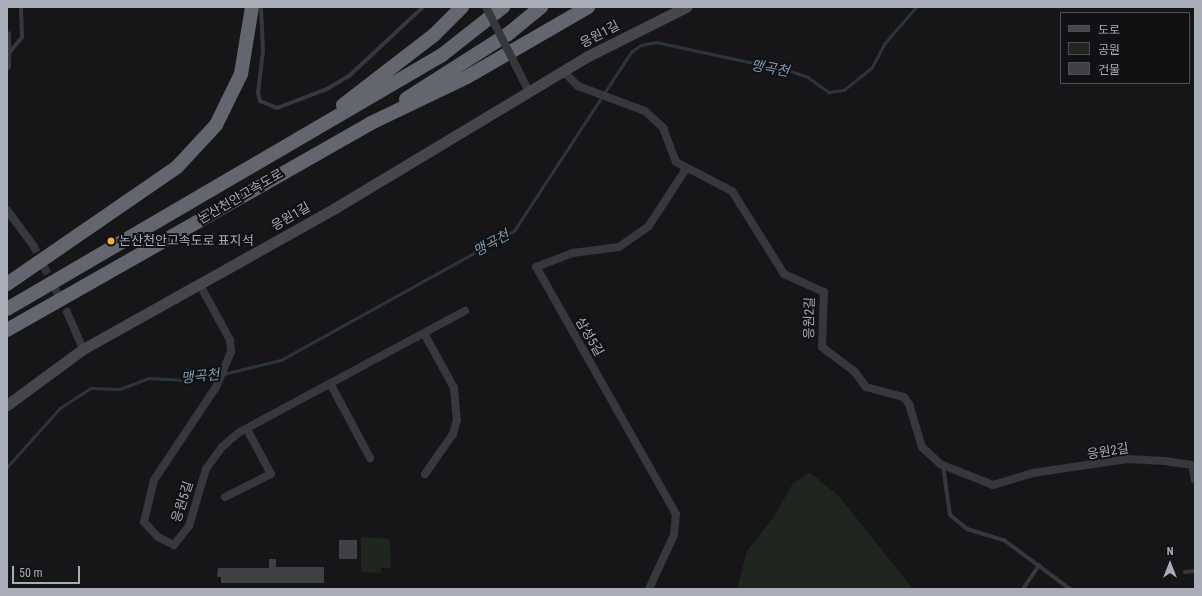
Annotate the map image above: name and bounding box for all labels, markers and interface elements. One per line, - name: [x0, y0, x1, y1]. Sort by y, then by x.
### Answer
- legend: [1060, 12, 1190, 84]
- street label: 응원1길: [578, 18, 622, 52]
- text: 도로: [1098, 23, 1120, 37]
- text: 공원: [1098, 43, 1120, 57]
- water label: 맹곡천: [750, 56, 790, 80]
- text: 건물: [1098, 63, 1120, 77]
- street label: 논산천안고속도로: [196, 166, 286, 228]
- street label: 응원1길: [269, 200, 313, 234]
- water label: 맹곡천: [470, 226, 512, 260]
- place label: 논산천안고속도로 표지석: [119, 233, 254, 249]
- marker: 논산천안고속도로 표지석: [106, 236, 116, 246]
- street label: 응원2길: [802, 297, 818, 339]
- street label: 삼성5길: [572, 315, 606, 359]
- water label: 맹곡천: [180, 366, 220, 386]
- street label: 응원2길: [1086, 441, 1130, 463]
- street label: 응원5길: [169, 479, 197, 525]
- north arrow: [1150, 544, 1190, 584]
- text: N: [1167, 545, 1173, 558]
- scale bar: [14, 558, 82, 584]
- text: 50 m: [19, 566, 43, 580]

